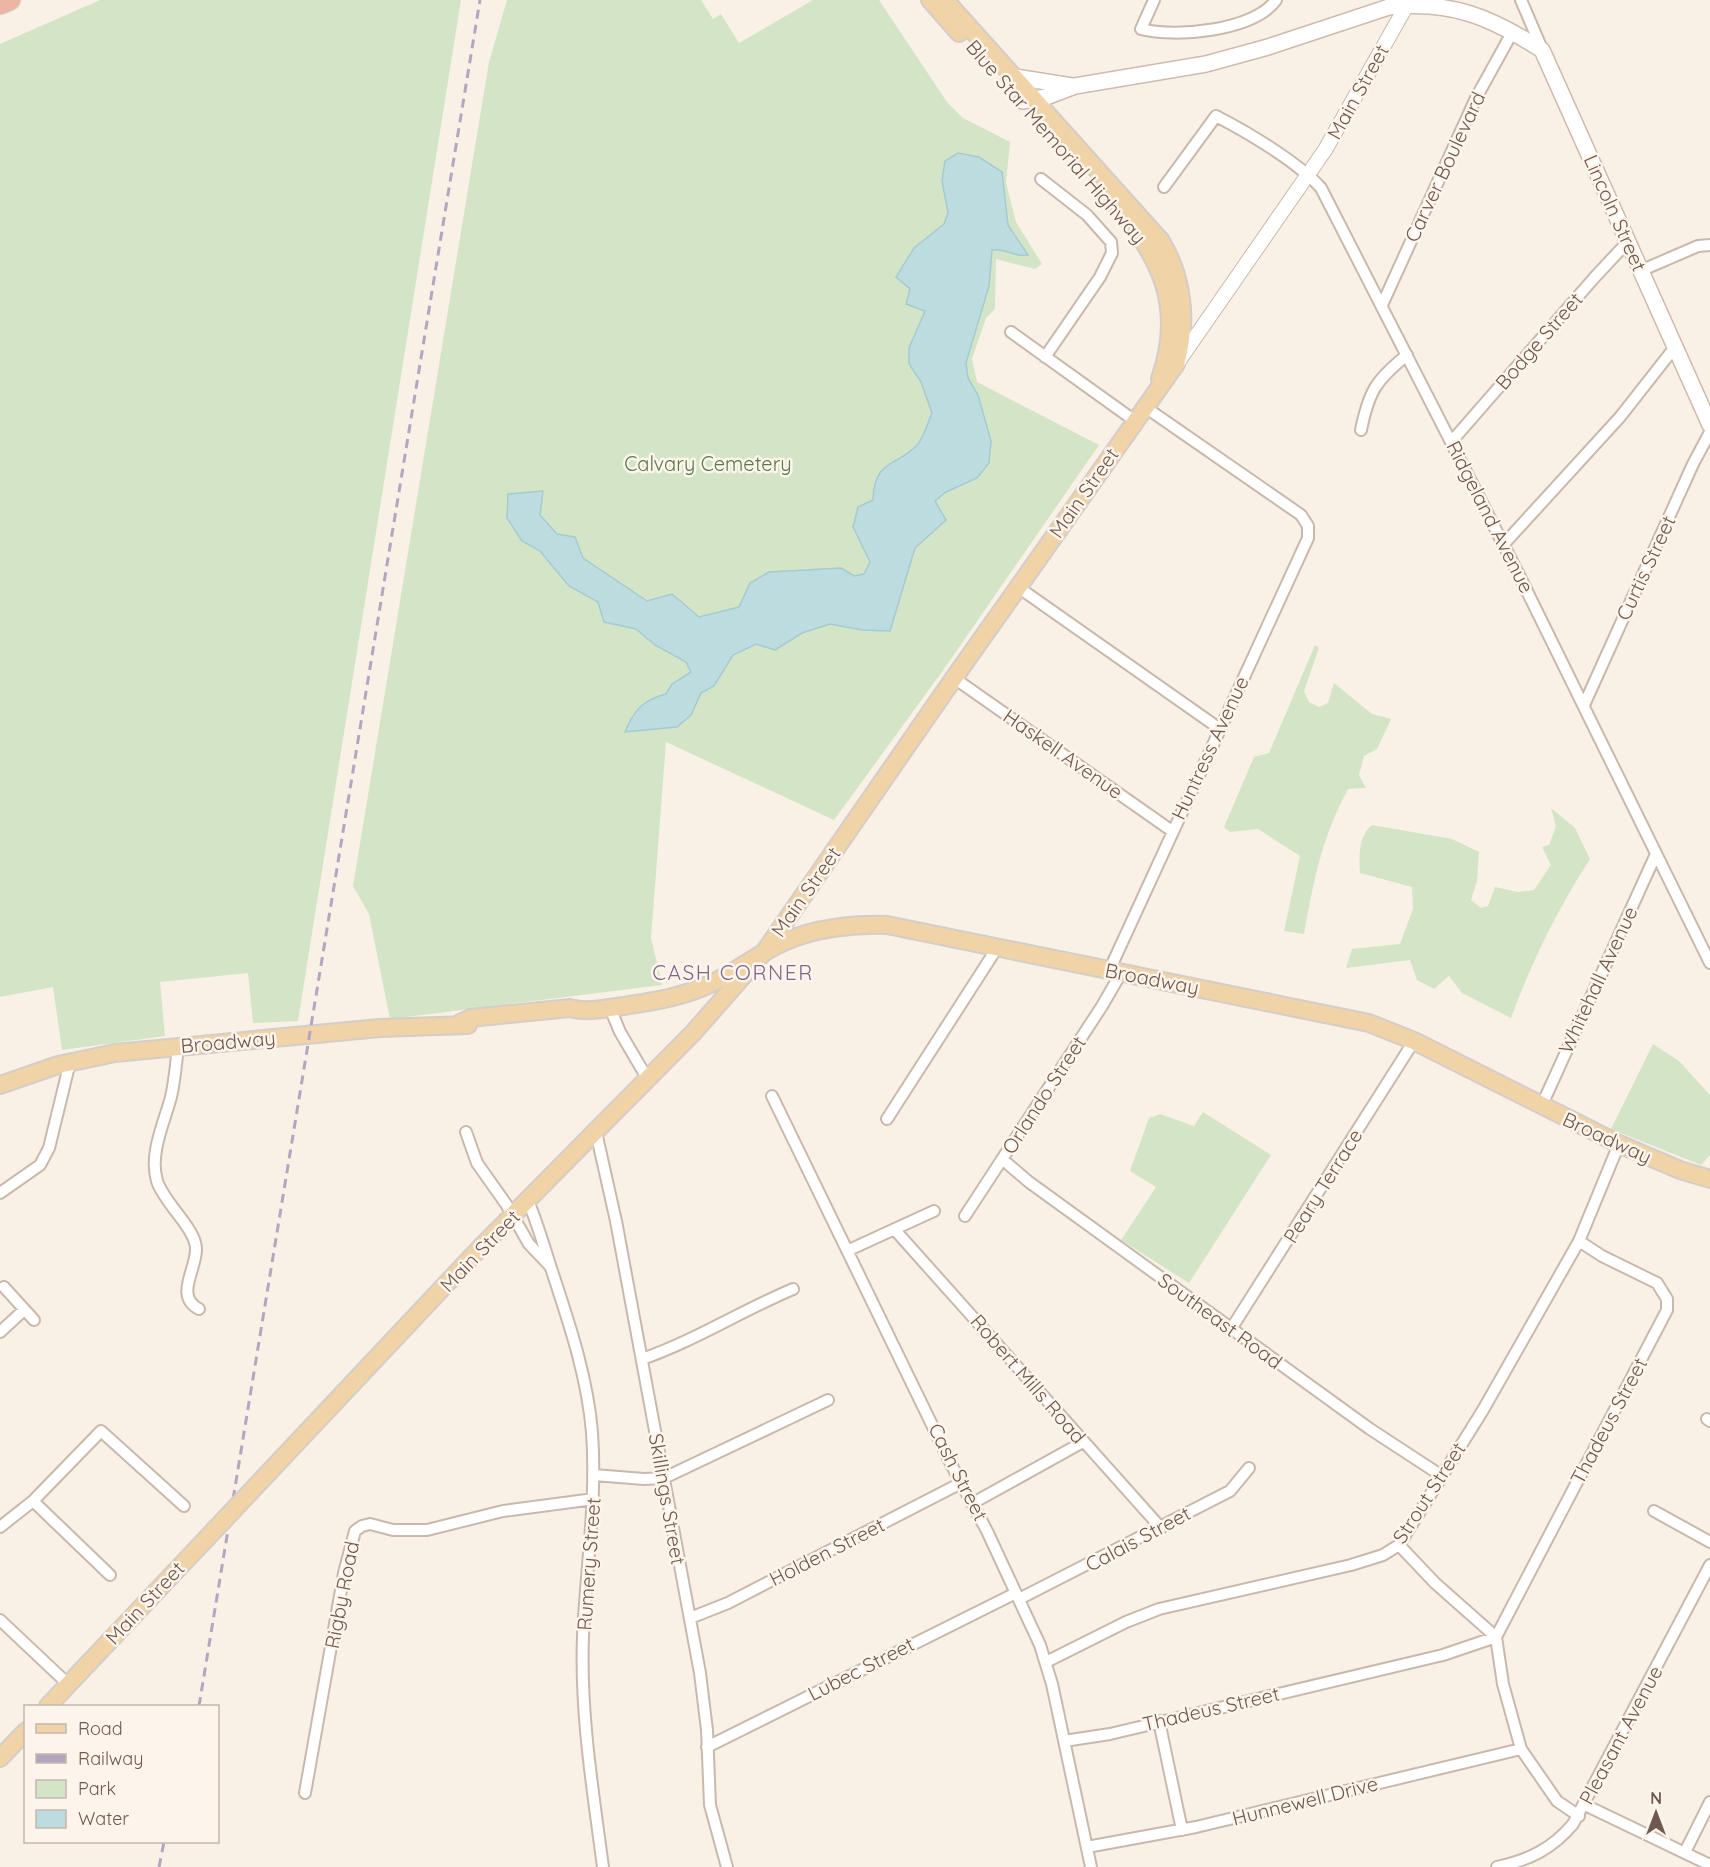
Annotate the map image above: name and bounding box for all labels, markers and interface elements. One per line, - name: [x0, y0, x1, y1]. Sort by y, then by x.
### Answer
- street label: Blue Star Memorial Highway: [961, 34, 1152, 249]
- street label: Main Street: [1321, 40, 1394, 144]
- street label: Carver Boulevard: [1399, 88, 1490, 246]
- street label: Lincoln Street: [1579, 151, 1652, 275]
- street label: Bodge Street: [1490, 287, 1588, 394]
- street label: Ridgeland Avenue: [1441, 436, 1540, 597]
- street label: Main Street: [1043, 443, 1124, 543]
- park label: Calvary Cemetery: [624, 451, 792, 476]
- street label: Curtis Street: [1610, 511, 1681, 624]
- street label: Huntress Avenue: [1165, 672, 1254, 823]
- street label: Haskell Avenue: [999, 703, 1128, 804]
- street label: Main Street: [765, 842, 846, 942]
- street label: Whitehall Avenue: [1553, 902, 1643, 1057]
- street label: Broadway: [1103, 957, 1201, 1000]
- district label: CASH CORNER: [652, 959, 814, 985]
- street label: Broadway: [179, 1025, 276, 1058]
- street label: Orlando Street: [996, 1031, 1091, 1158]
- street label: Broadway: [1559, 1106, 1656, 1169]
- street label: Peary Terrace: [1278, 1124, 1368, 1247]
- street label: Main Street: [434, 1204, 525, 1297]
- street label: Southeast Road: [1153, 1267, 1287, 1374]
- street label: Robert Mills Road: [965, 1309, 1091, 1448]
- street label: Thadeus Street: [1565, 1353, 1653, 1488]
- street label: Cash Street: [923, 1419, 994, 1525]
- street label: Skillings Street: [644, 1431, 691, 1567]
- street label: Strout Street: [1387, 1437, 1471, 1548]
- street label: Rumery Street: [571, 1496, 606, 1631]
- street label: Calais Street: [1081, 1500, 1195, 1577]
- street label: Holden Street: [765, 1512, 889, 1591]
- street label: Rigby Road: [319, 1539, 364, 1651]
- street label: Main Street: [100, 1556, 190, 1649]
- street label: Lubec Street: [803, 1631, 918, 1706]
- street label: Pleasant Avenue: [1573, 1661, 1668, 1808]
- street label: Thadeus Street: [1140, 1681, 1282, 1736]
- legend: [24, 1705, 219, 1843]
- text: Road: [78, 1717, 123, 1740]
- text: Railway: [78, 1747, 144, 1770]
- street label: Hunnewell Drive: [1229, 1770, 1380, 1831]
- text: Park: [78, 1777, 116, 1800]
- north arrow: [1626, 1783, 1686, 1843]
- text: N: [1650, 1788, 1662, 1808]
- text: Water: [78, 1807, 129, 1830]

